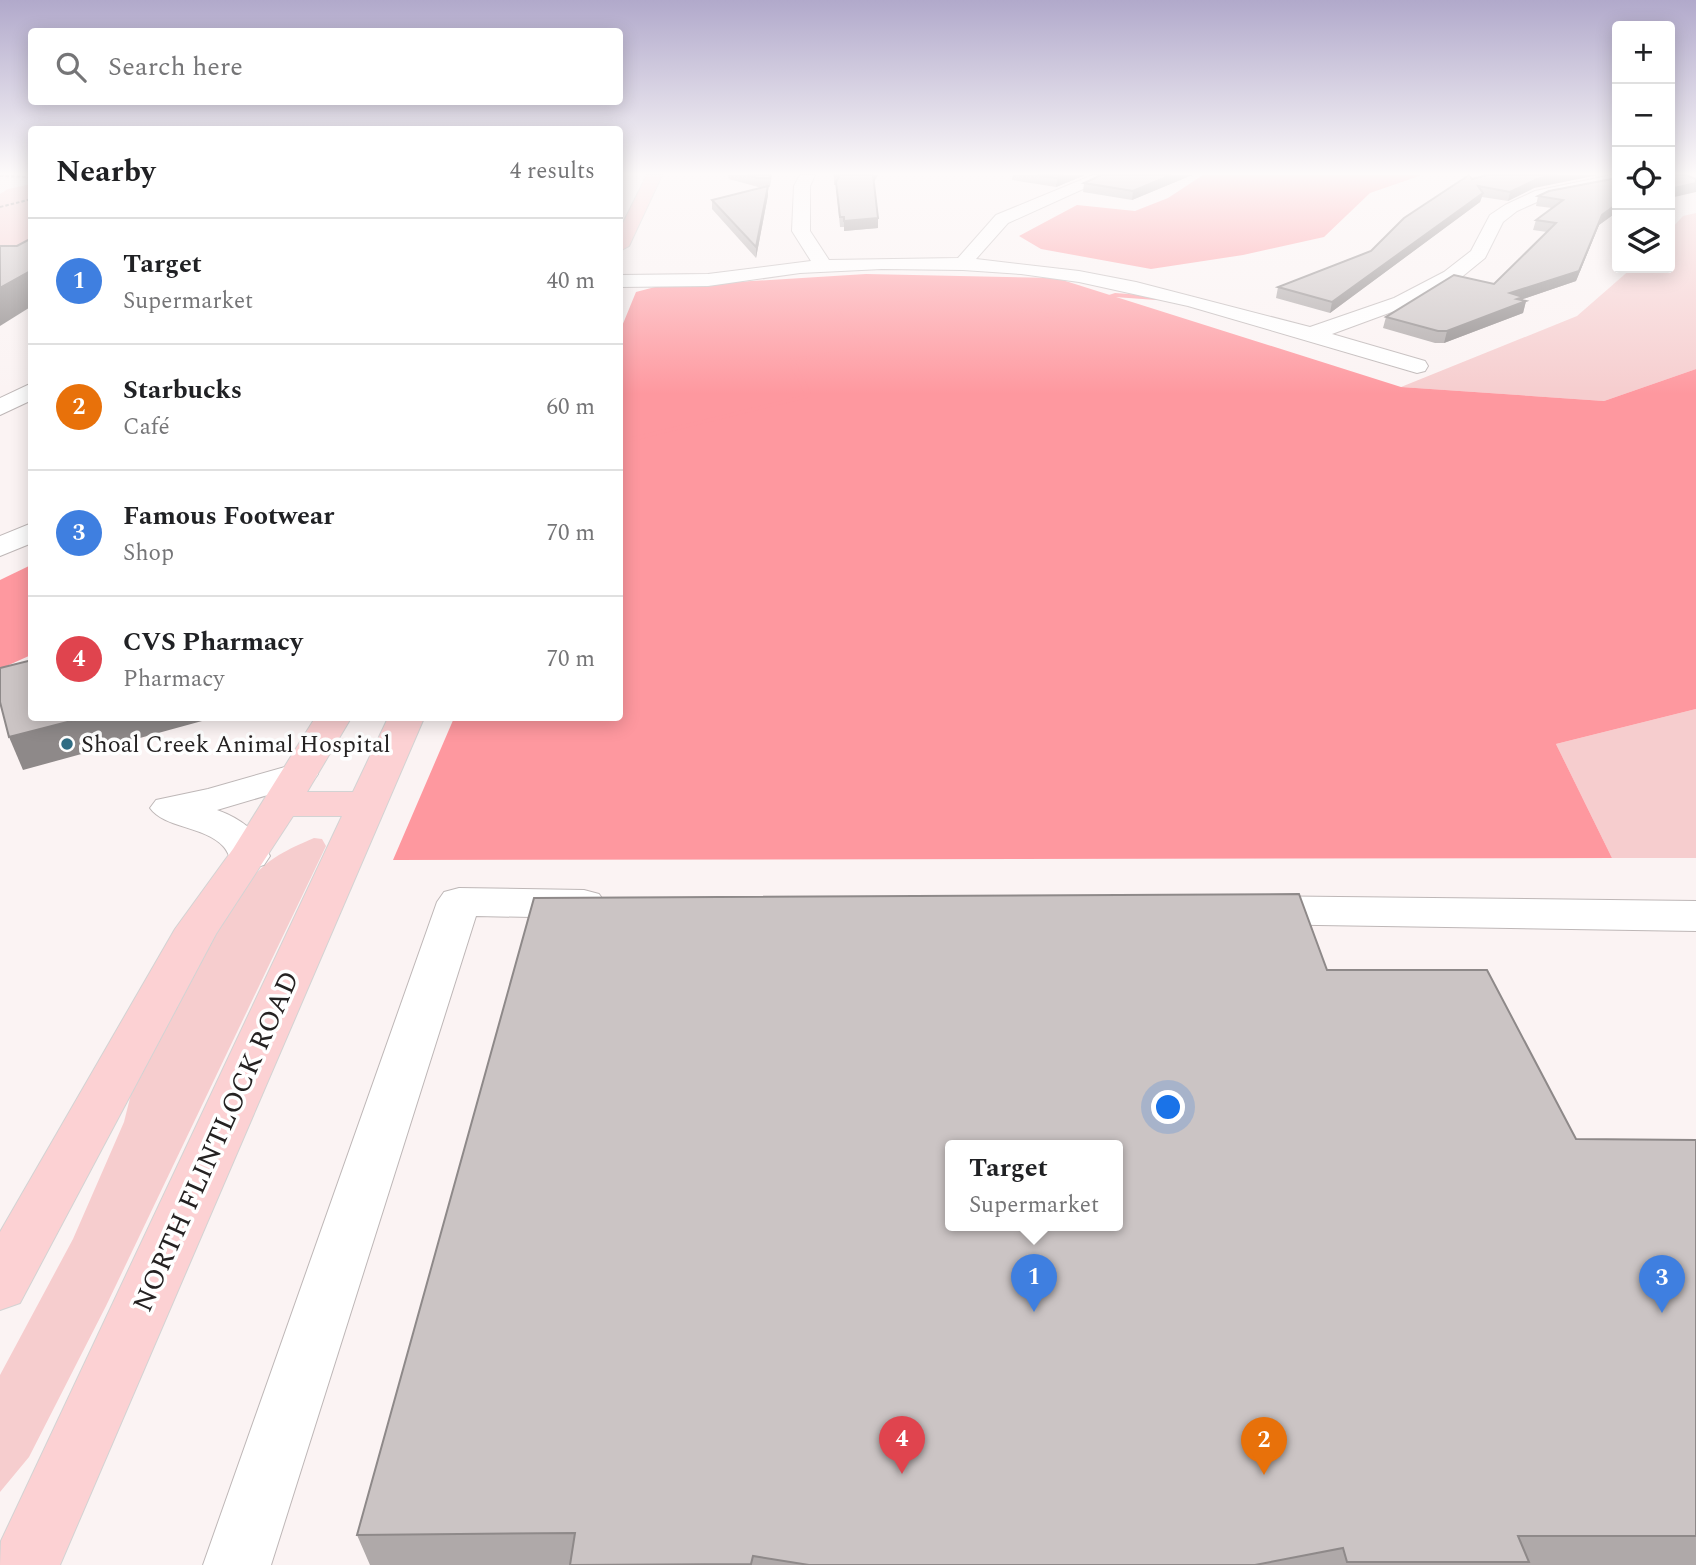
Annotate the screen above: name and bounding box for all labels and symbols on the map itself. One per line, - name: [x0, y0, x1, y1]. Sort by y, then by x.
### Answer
- place label: Shoal Creek Animal Hospital: [81, 727, 391, 763]
- marker: Shoal Creek Animal Hospital: [59, 736, 75, 752]
- street label: NORTH FLINTLOCK ROAD: [122, 964, 311, 1319]
- your location: [1151, 1090, 1185, 1124]
- pin: 1: [1011, 1254, 1057, 1312]
- pin: 3: [1639, 1255, 1685, 1313]
- pin: 4: [879, 1416, 925, 1474]
- pin: 2: [1241, 1417, 1287, 1475]

